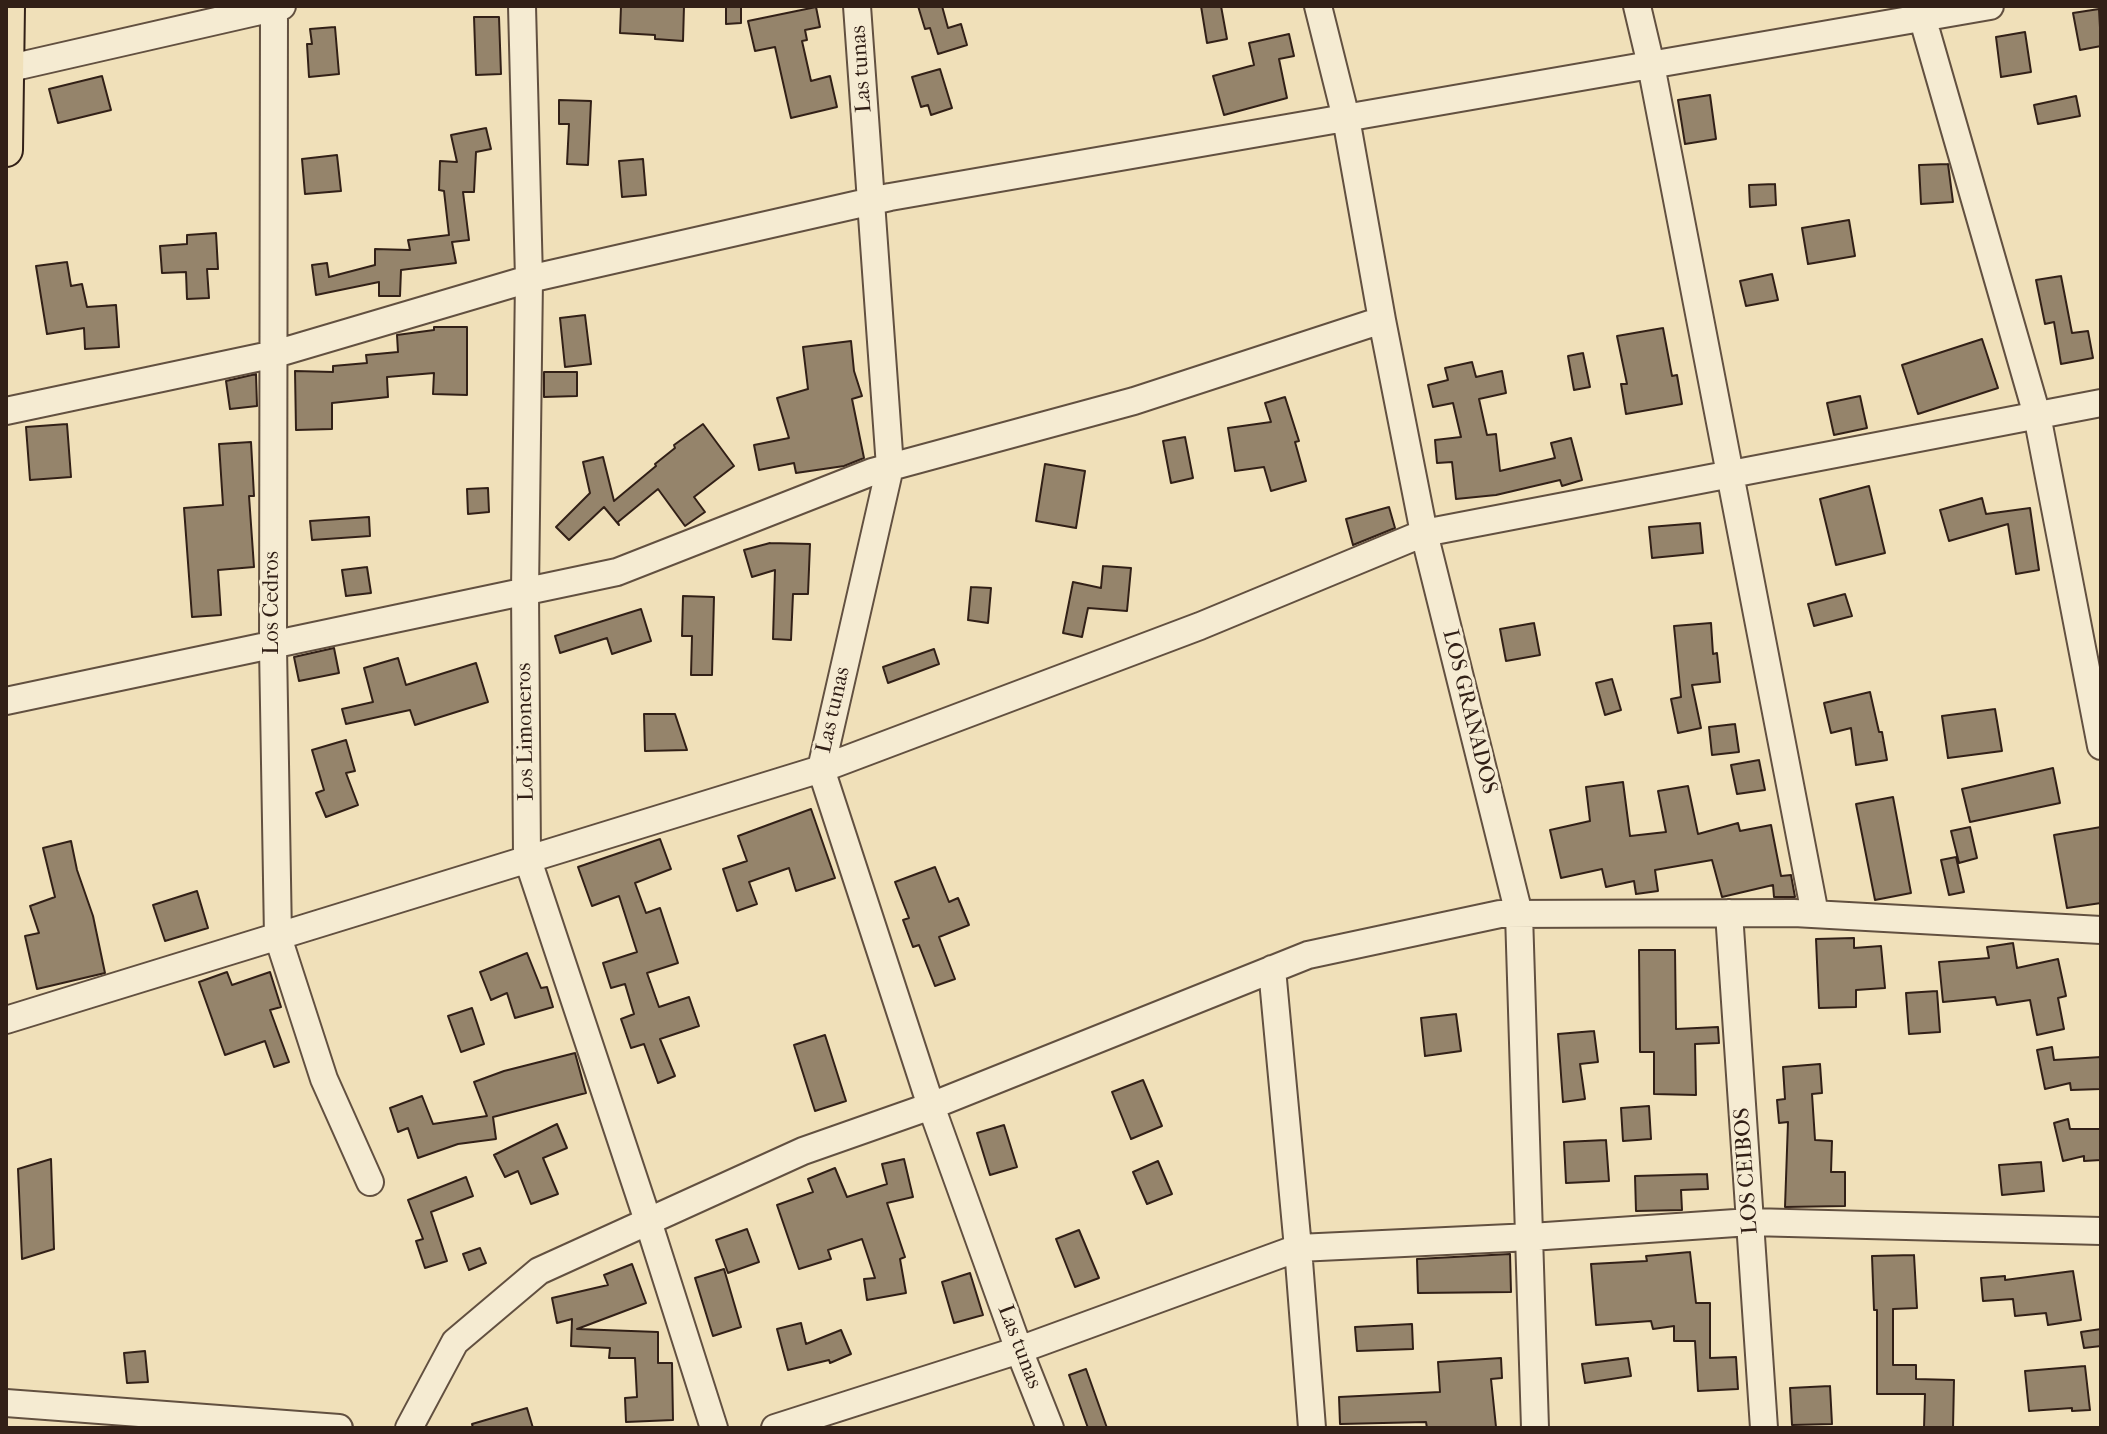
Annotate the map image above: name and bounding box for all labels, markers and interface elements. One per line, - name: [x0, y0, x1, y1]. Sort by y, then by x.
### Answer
- street label: Las tunas: [846, 24, 878, 114]
- street label: Los Cedros: [260, 551, 286, 655]
- street label: LOS GRANADOS: [1436, 627, 1502, 797]
- street label: Los Limoneros: [512, 663, 540, 801]
- street label: Las tunas: [811, 664, 857, 756]
- street label: LOS CEIBOS: [1729, 1107, 1765, 1235]
- street label: Las tunas: [991, 1301, 1047, 1393]

